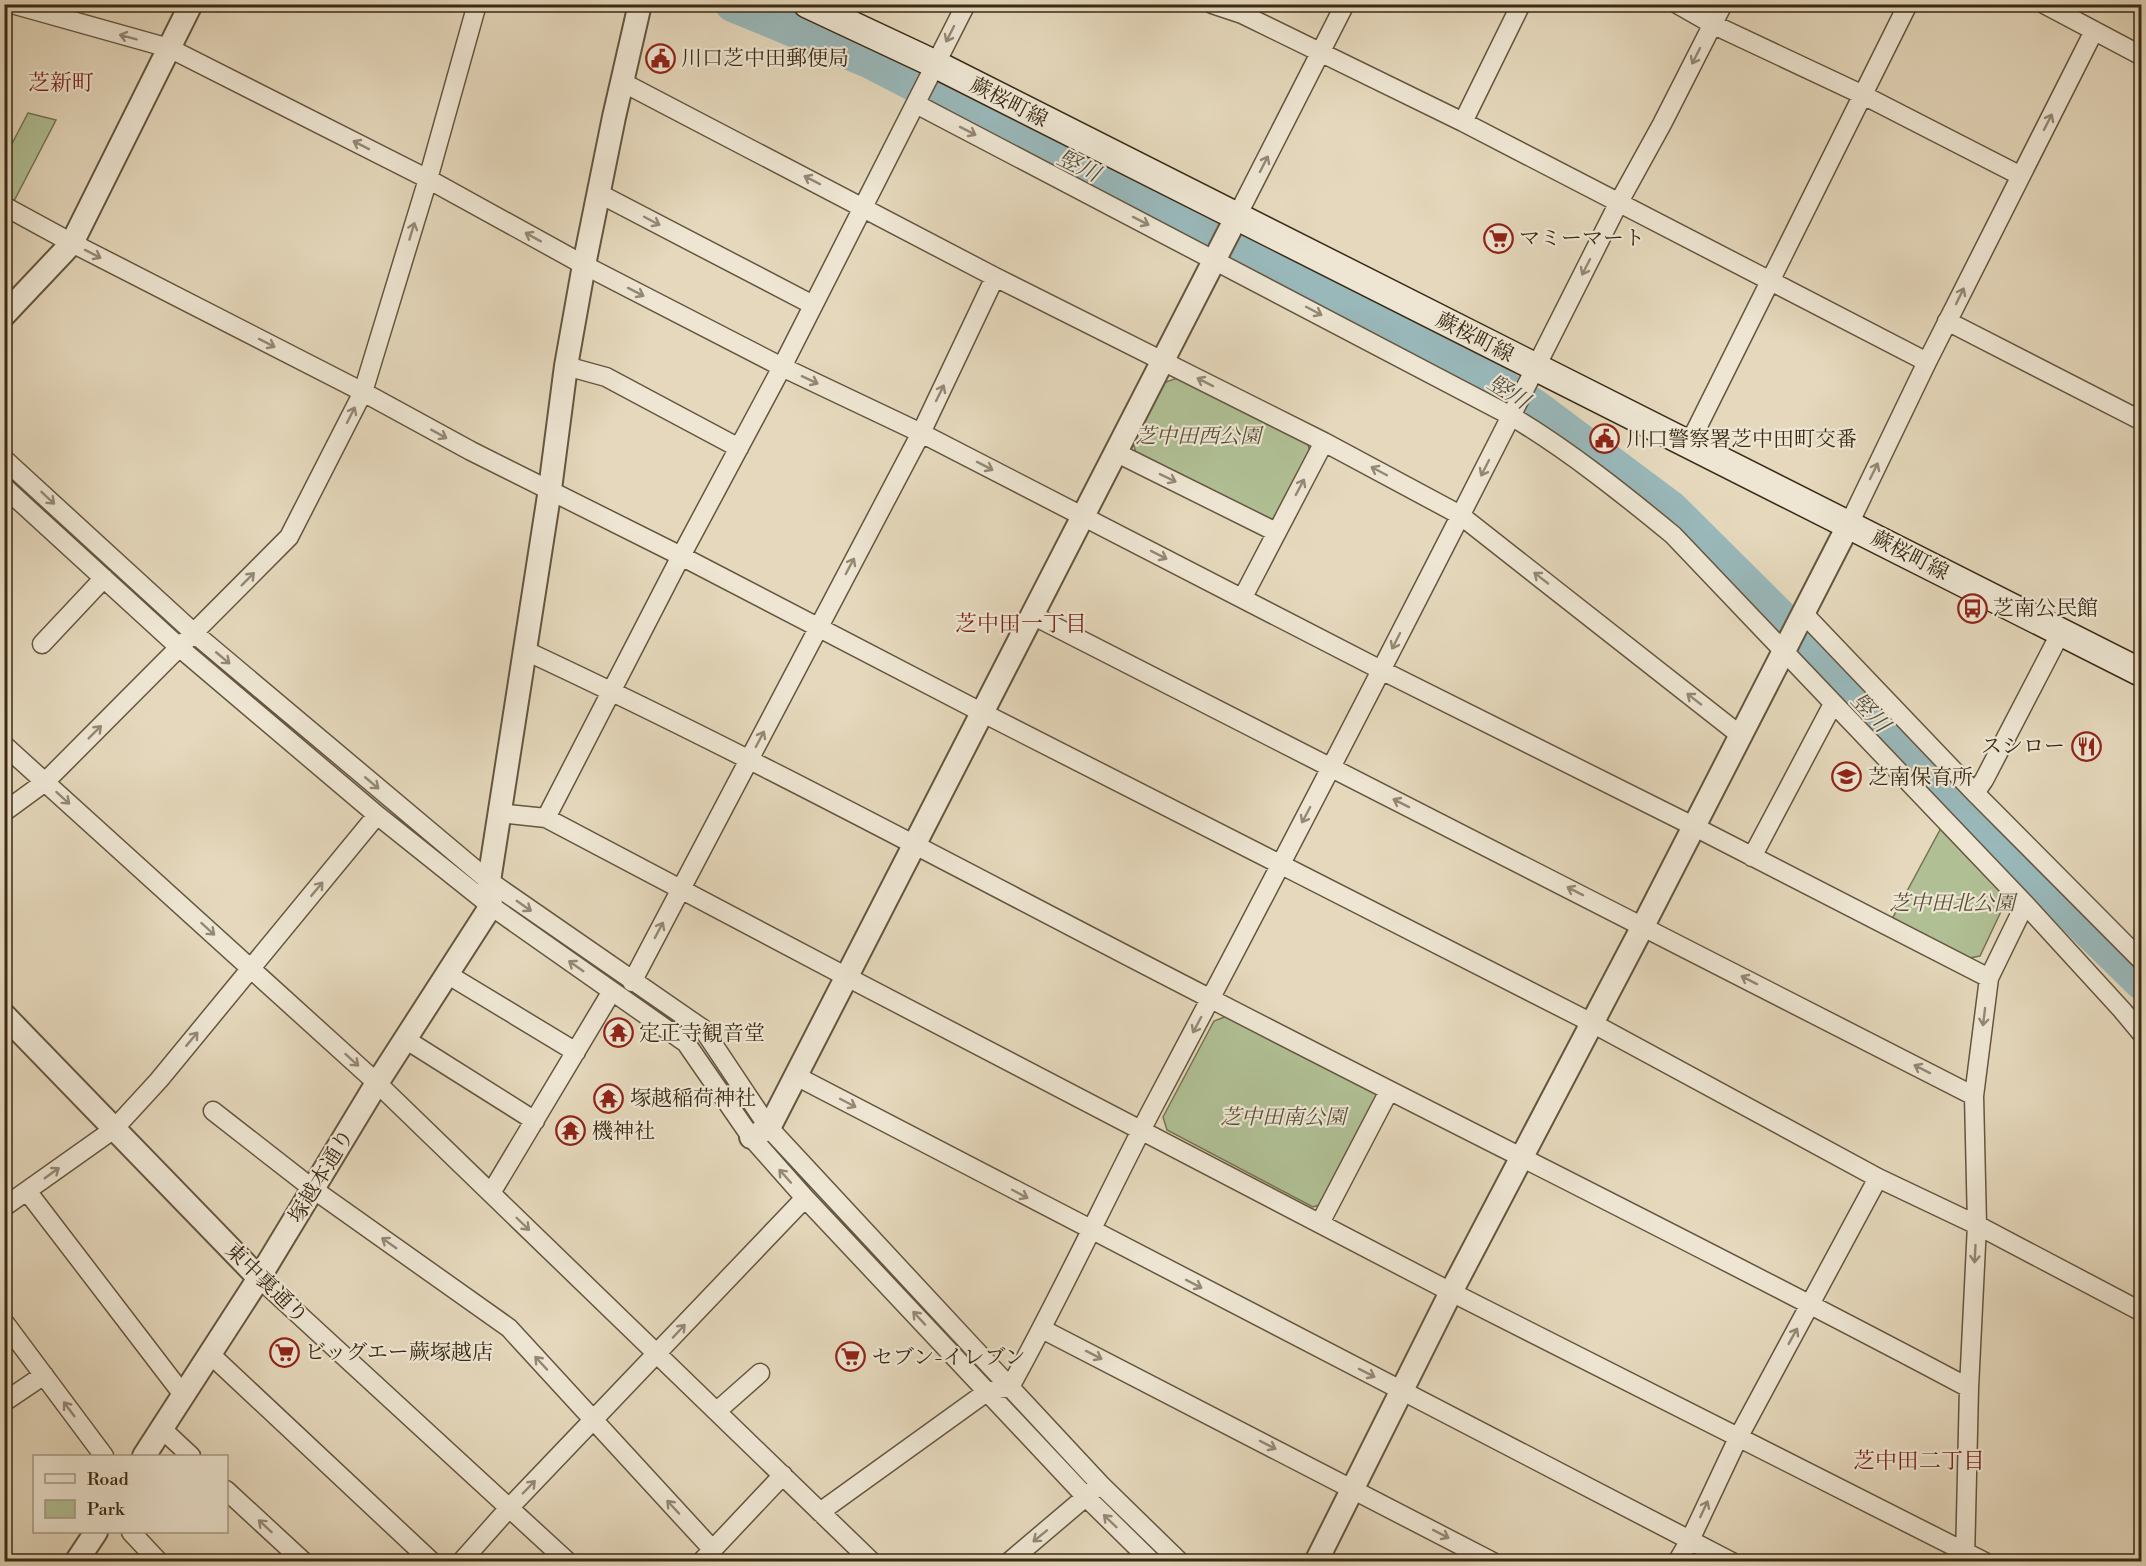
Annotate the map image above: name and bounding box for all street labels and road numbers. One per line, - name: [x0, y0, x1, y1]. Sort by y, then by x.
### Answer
- street label: 蕨桜町線: [965, 72, 1052, 134]
- street label: 蕨桜町線: [1431, 307, 1518, 369]
- street label: 蕨桜町線: [1866, 525, 1953, 587]
- street label: 塚越本通り: [284, 1125, 360, 1228]
- street label: 東中裏通り: [220, 1238, 313, 1330]

